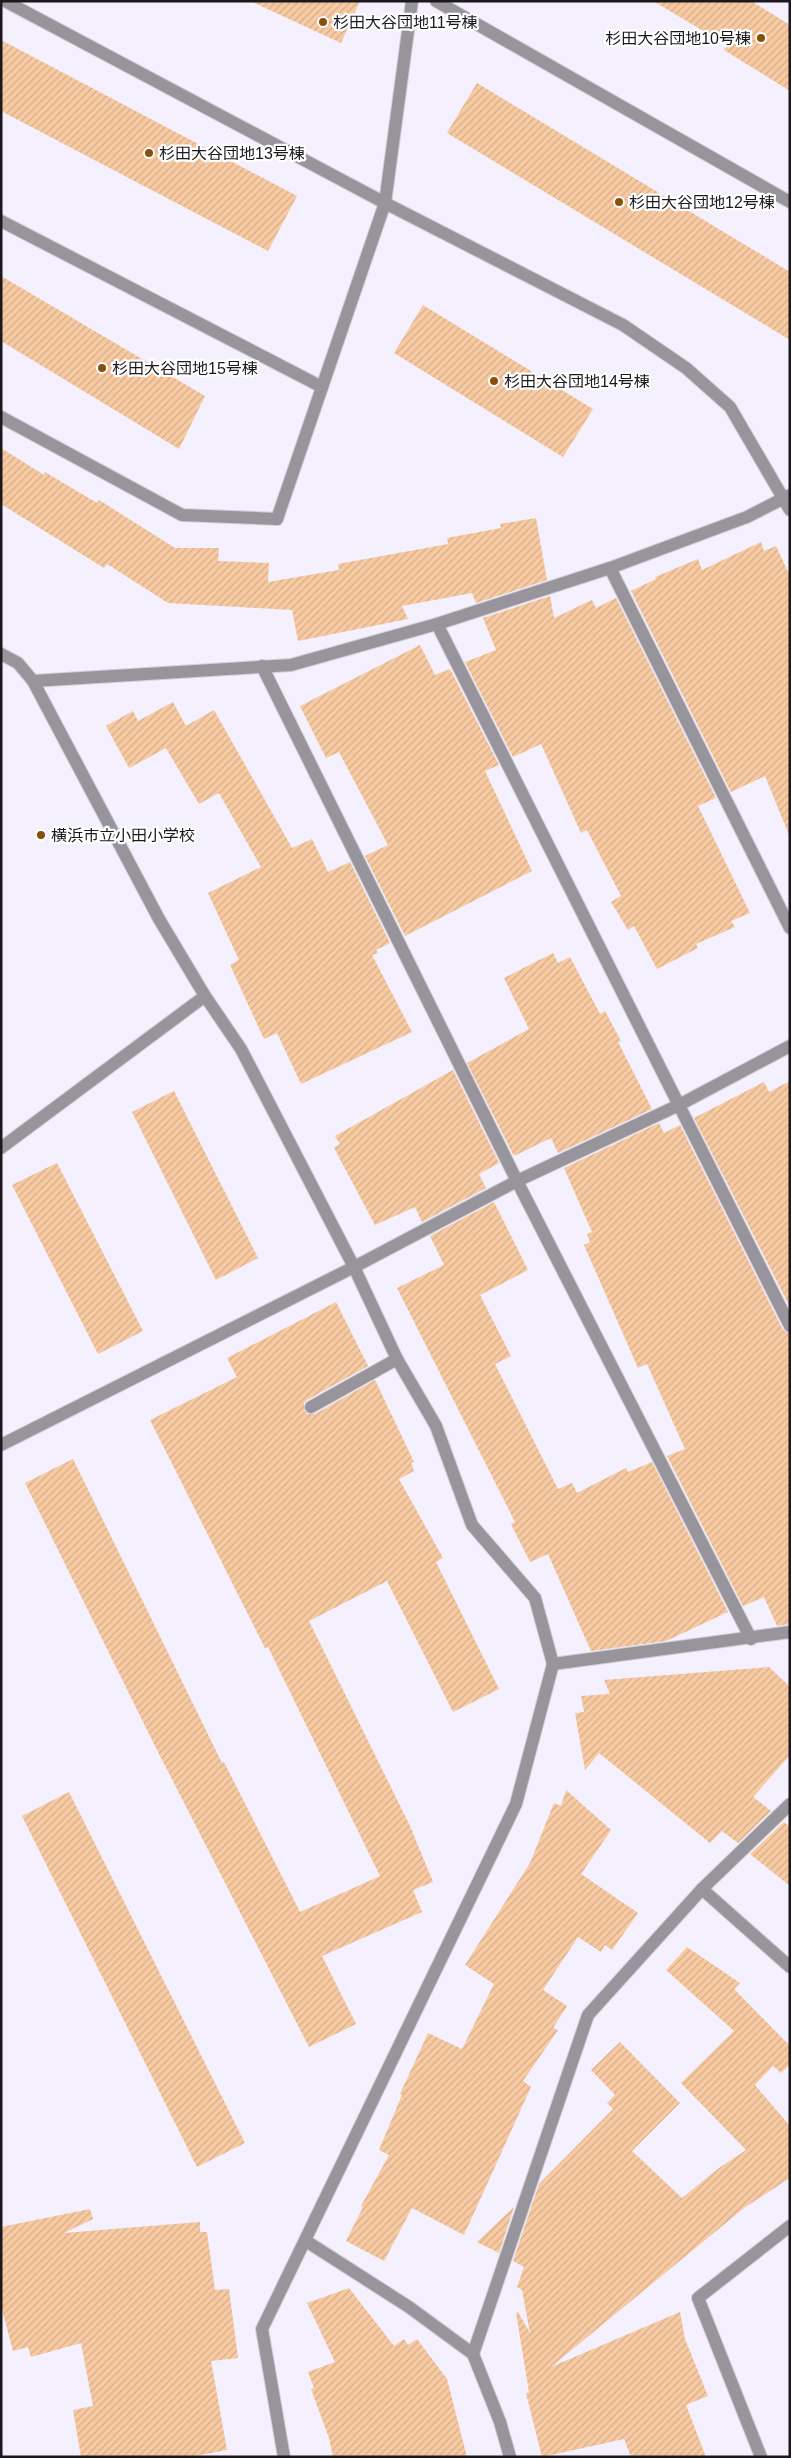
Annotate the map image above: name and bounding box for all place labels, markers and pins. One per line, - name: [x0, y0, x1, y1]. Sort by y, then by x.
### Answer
- place label: 杉田大谷団地11号棟: [333, 14, 478, 31]
- marker: 杉田大谷団地11号棟: [317, 16, 329, 28]
- place label: 杉田大谷団地10号棟: [605, 30, 751, 47]
- marker: 杉田大谷団地10号棟: [755, 32, 767, 44]
- place label: 杉田大谷団地13号棟: [159, 145, 305, 162]
- marker: 杉田大谷団地13号棟: [143, 147, 155, 159]
- place label: 杉田大谷団地12号棟: [629, 194, 775, 211]
- marker: 杉田大谷団地12号棟: [613, 196, 625, 208]
- place label: 杉田大谷団地15号棟: [112, 360, 258, 377]
- marker: 杉田大谷団地15号棟: [96, 362, 108, 374]
- place label: 杉田大谷団地14号棟: [504, 373, 650, 390]
- marker: 杉田大谷団地14号棟: [488, 375, 500, 387]
- place label: 横浜市立小田小学校: [51, 827, 195, 844]
- marker: 横浜市立小田小学校: [35, 829, 47, 841]

